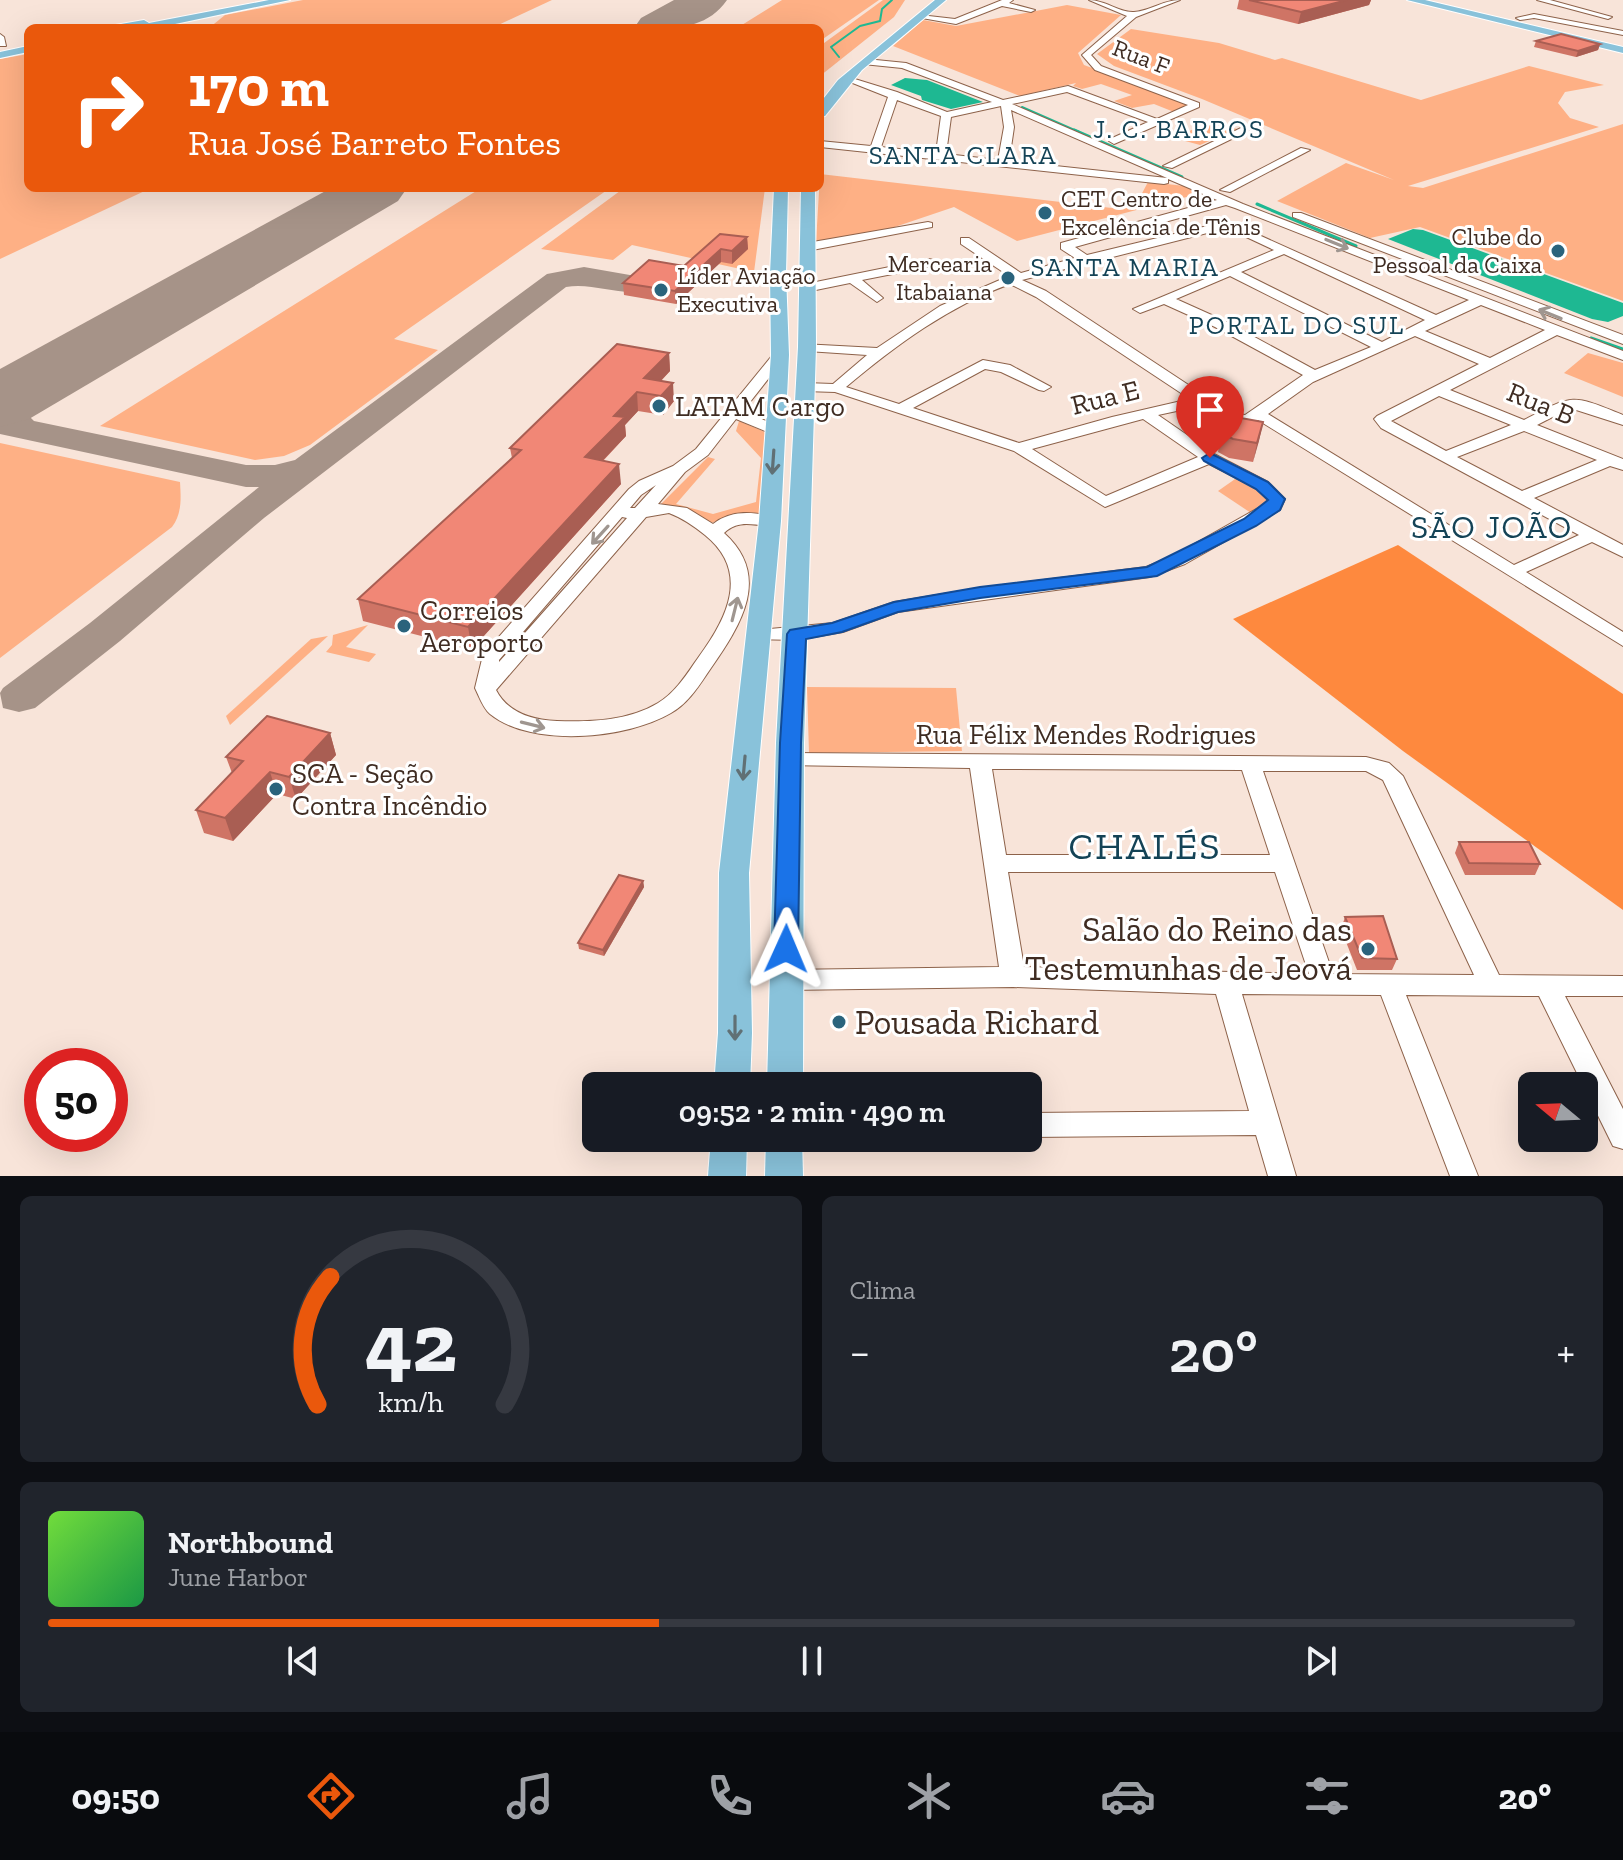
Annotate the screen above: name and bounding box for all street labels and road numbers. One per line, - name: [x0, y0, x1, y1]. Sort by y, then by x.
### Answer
- street label: Rua F: [1109, 32, 1174, 81]
- street label: Rua E: [1067, 373, 1143, 422]
- street label: Rua B: [1502, 375, 1579, 432]
- street label: Rua Félix Mendes Rodrigues: [916, 718, 1256, 751]

